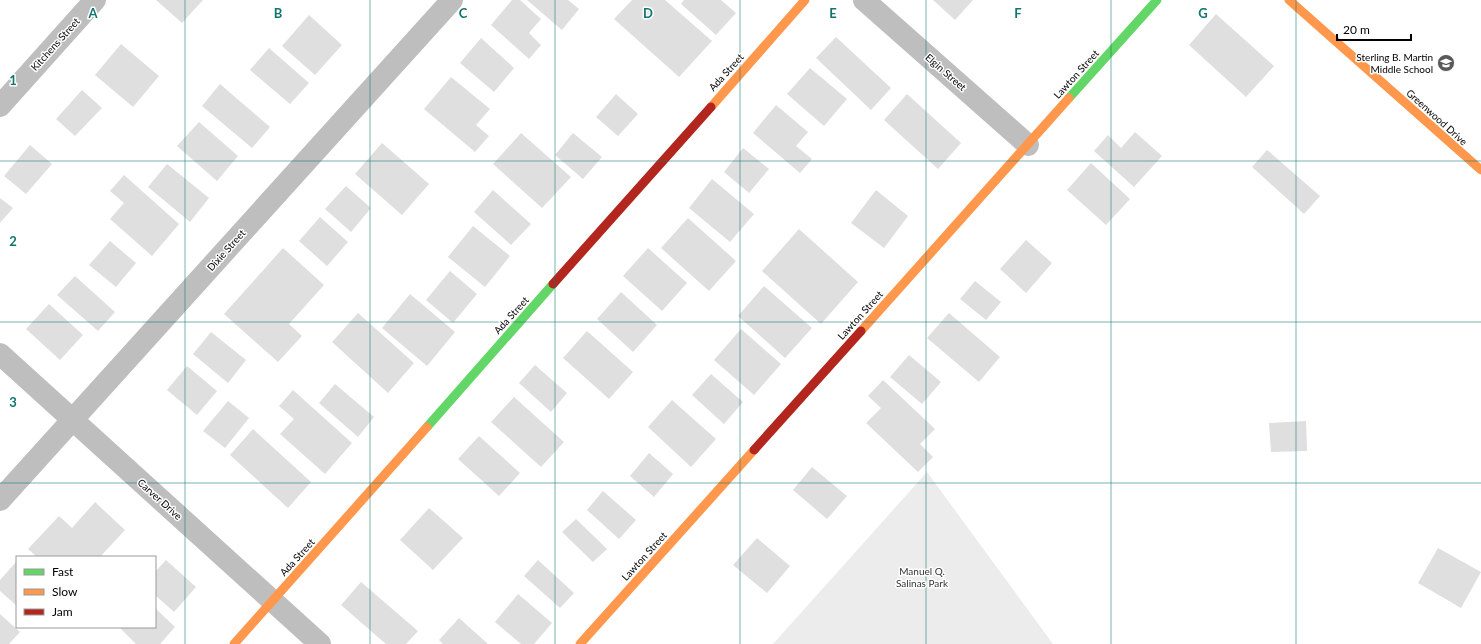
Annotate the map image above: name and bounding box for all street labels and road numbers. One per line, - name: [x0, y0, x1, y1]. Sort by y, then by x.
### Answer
- street label: Kitchens Street: [28, 15, 82, 73]
- street label: Lawton Street: [1051, 47, 1101, 101]
- street label: Ada Street: [706, 51, 746, 93]
- street label: Elgin Street: [923, 51, 969, 93]
- street label: Greenwood Drive: [1404, 86, 1470, 148]
- street label: Dixie Street: [204, 227, 248, 273]
- street label: Lawton Street: [835, 288, 885, 342]
- street label: Ada Street: [491, 294, 531, 336]
- street label: Carver Drive: [135, 476, 185, 522]
- street label: Lawton Street: [619, 529, 669, 583]
- street label: Ada Street: [277, 536, 317, 578]

